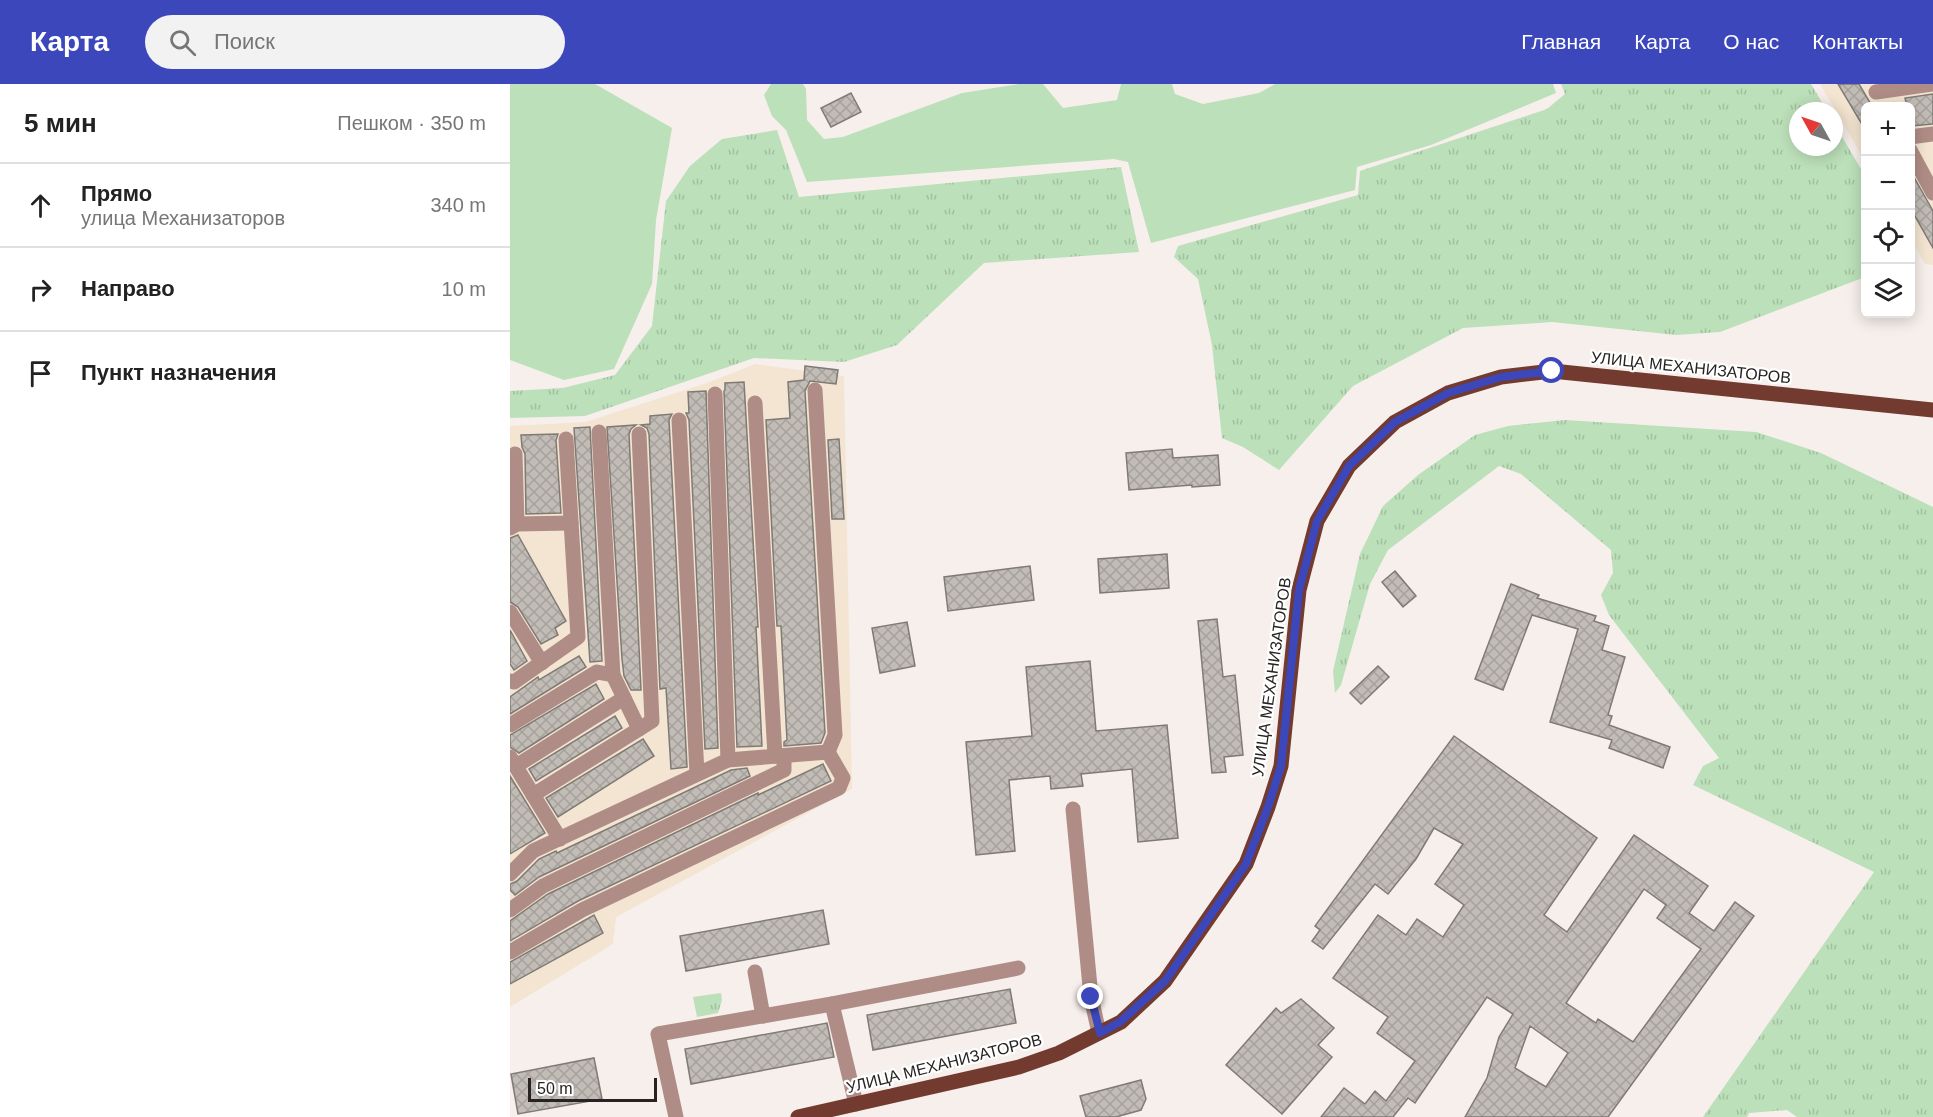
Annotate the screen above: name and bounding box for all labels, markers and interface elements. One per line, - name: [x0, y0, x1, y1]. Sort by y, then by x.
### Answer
- search box: [145, 15, 565, 69]
- text: Карта: [30, 26, 109, 57]
- icon: search: [166, 26, 199, 59]
- text: Поиск: [214, 29, 275, 54]
- text: Главная: [1521, 30, 1601, 53]
- text: Карта: [1634, 30, 1690, 53]
- text: О нас: [1723, 30, 1779, 53]
- text: Контакты: [1812, 30, 1903, 53]
- north arrow: [1789, 102, 1843, 156]
- map controls: [1861, 102, 1915, 318]
- button: +: [1861, 102, 1915, 156]
- text: 5 мин: [24, 108, 97, 138]
- text: Пешком · 350 m: [337, 112, 486, 134]
- button: −: [1861, 156, 1915, 210]
- text: Прямо: [81, 181, 152, 206]
- icon: ahead: [24, 189, 57, 222]
- text: 340 m: [430, 194, 486, 216]
- text: улица Механизаторов: [81, 207, 285, 229]
- button: locate: [1861, 210, 1915, 264]
- button: layers: [1861, 264, 1915, 318]
- icon: right: [24, 273, 57, 306]
- text: Направо: [81, 276, 175, 301]
- text: 10 m: [442, 278, 486, 300]
- street label: УЛИЦА МЕХАНИЗАТОРОВ: [1590, 349, 1792, 386]
- icon: arrive: [24, 357, 57, 390]
- route start: [1538, 357, 1564, 383]
- text: Пункт назначения: [81, 360, 277, 385]
- street label: УЛИЦА МЕХАНИЗАТОРОВ: [1249, 576, 1294, 778]
- route end: [1077, 983, 1103, 1009]
- street label: УЛИЦА МЕХАНИЗАТОРОВ: [845, 1031, 1044, 1096]
- scale bar: [528, 1075, 657, 1102]
- text: 50 m: [537, 1080, 573, 1097]

